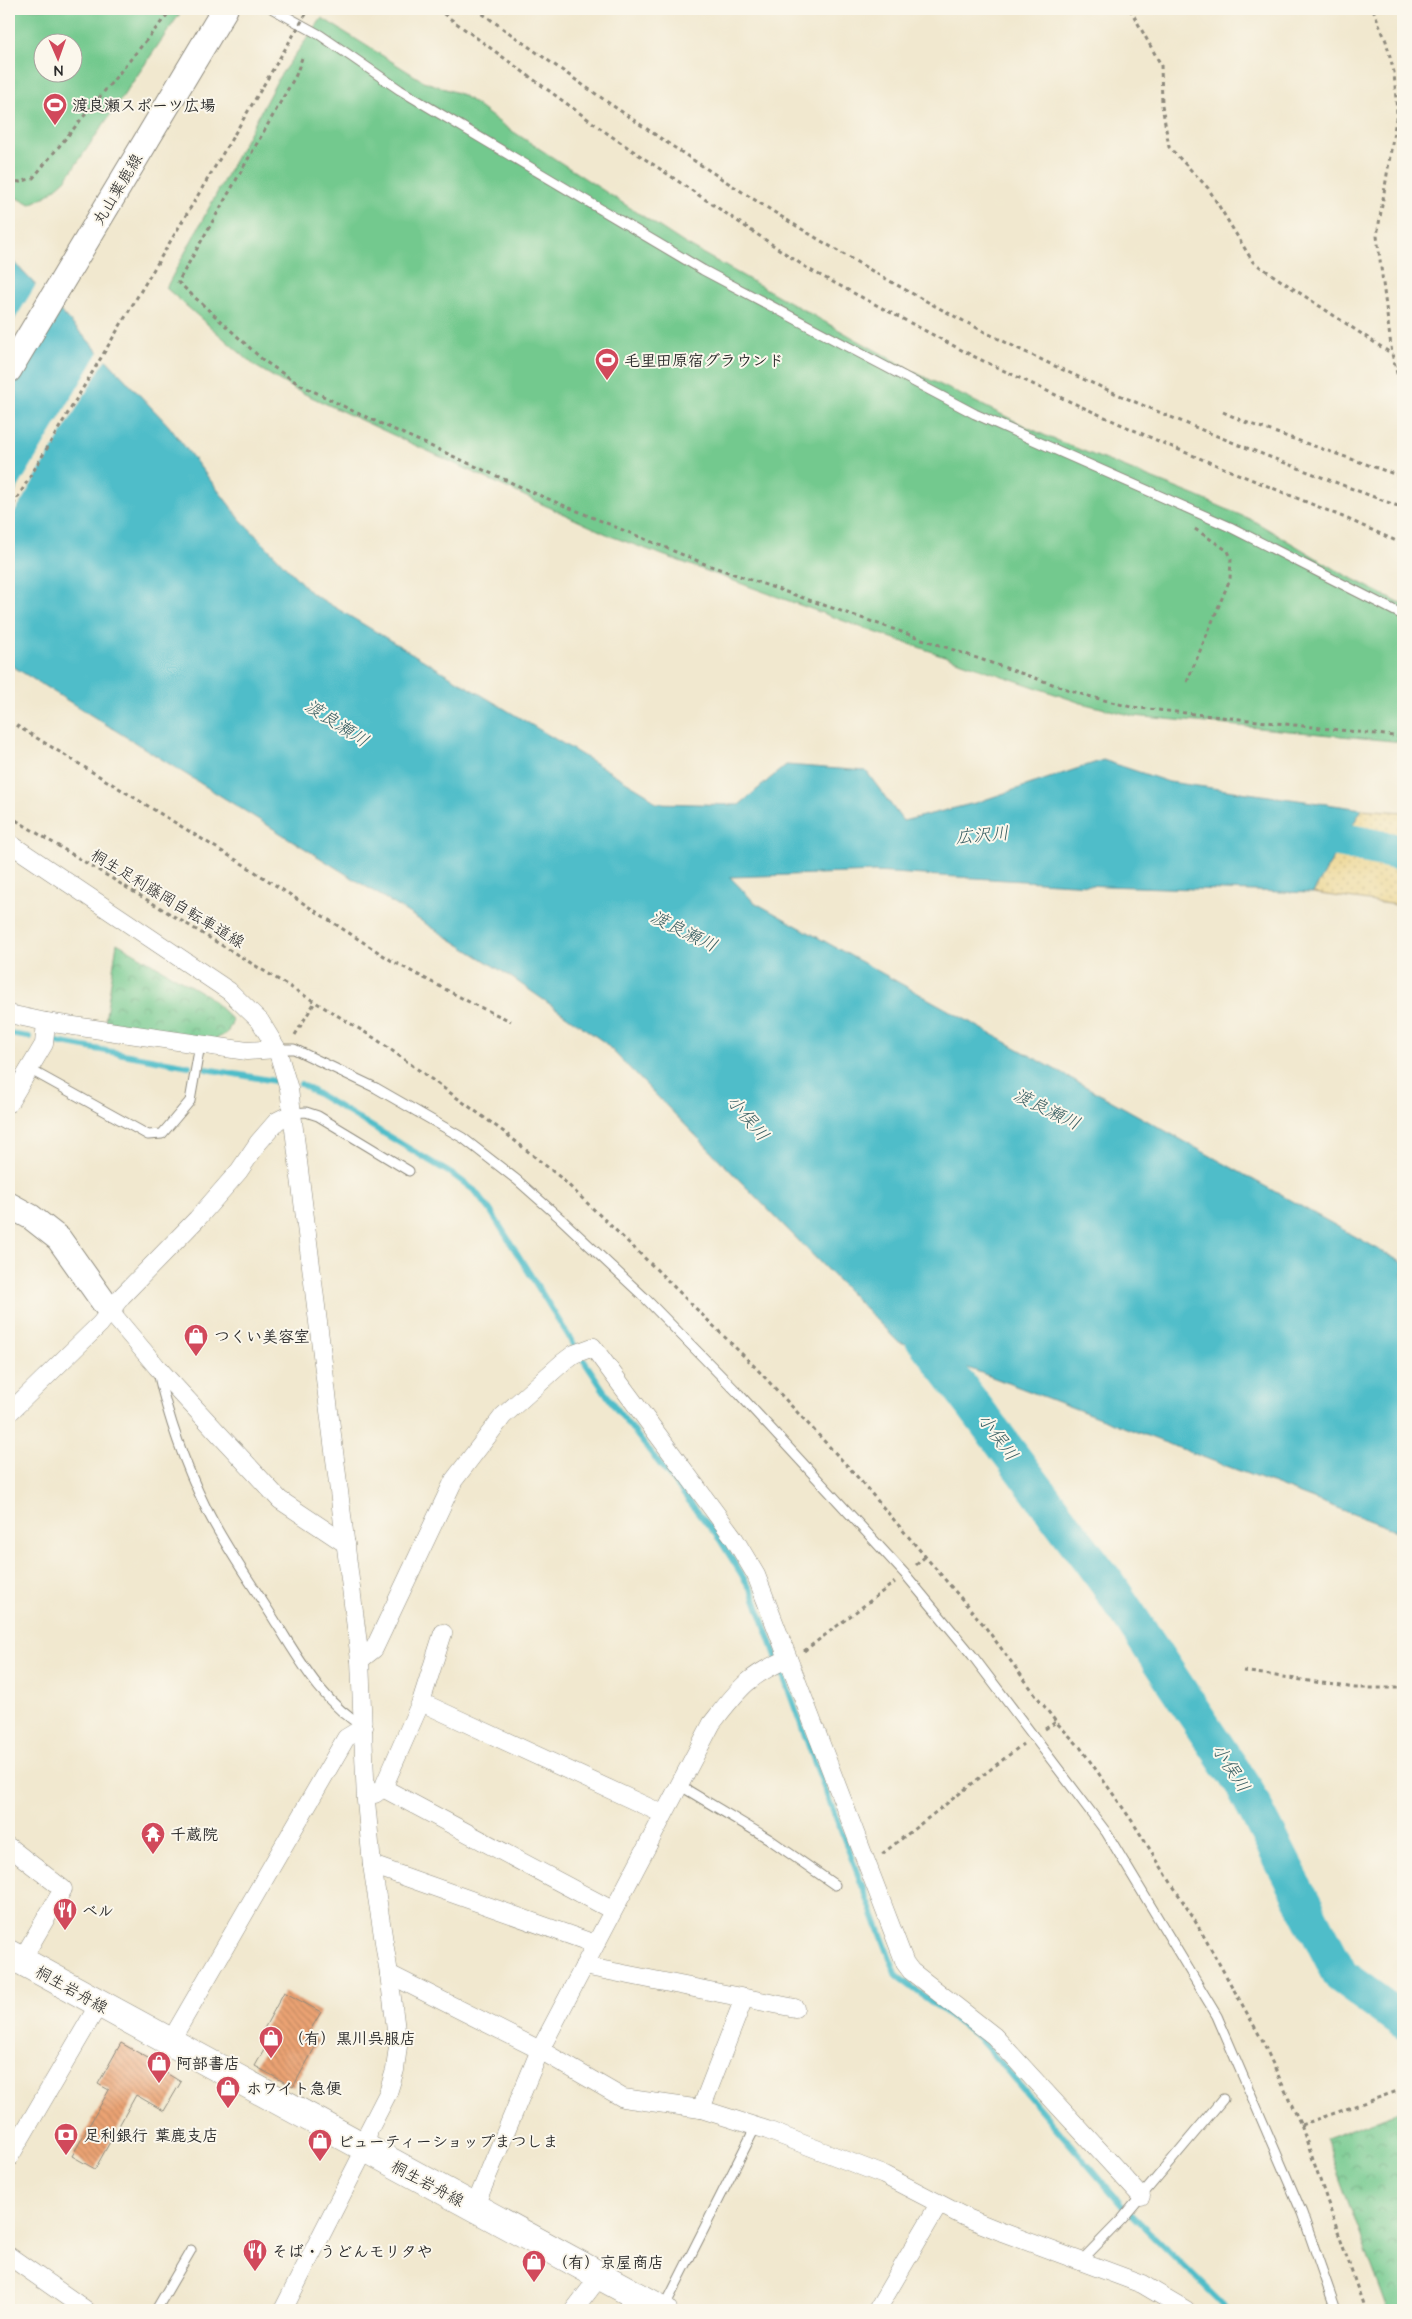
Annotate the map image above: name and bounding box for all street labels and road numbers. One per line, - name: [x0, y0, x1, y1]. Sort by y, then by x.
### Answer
- street label: 丸山葉鹿線: [88, 150, 148, 229]
- street label: 桐生足利藤岡自転車道線: [86, 844, 249, 954]
- street label: 桐生岩舟線: [31, 1961, 112, 2019]
- street label: 桐生岩舟線: [387, 2155, 468, 2212]

